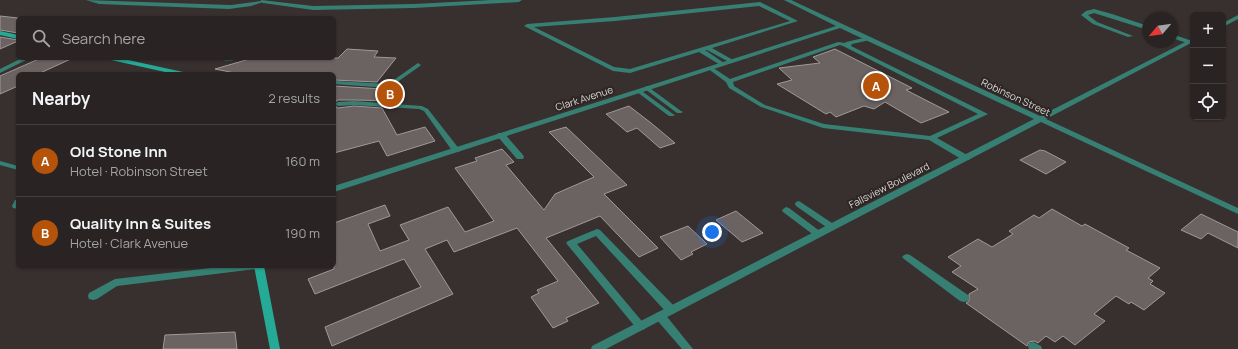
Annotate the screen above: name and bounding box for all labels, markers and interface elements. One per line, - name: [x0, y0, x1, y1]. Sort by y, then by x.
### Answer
- north arrow: [1142, 12, 1178, 48]
- map controls: [1190, 12, 1226, 120]
- button: +: [1190, 12, 1226, 48]
- search box: [16, 16, 336, 60]
- icon: search: [30, 27, 52, 49]
- text: Search here: [62, 28, 145, 49]
- button: −: [1190, 48, 1226, 84]
- pin: A: [863, 71, 889, 101]
- street label: Robinson Street: [979, 75, 1053, 119]
- pin: B: [377, 79, 403, 109]
- street label: Clark Avenue: [553, 82, 615, 114]
- button: locate: [1190, 84, 1226, 120]
- text: Nearby: [32, 87, 90, 110]
- text: 2 results: [268, 89, 320, 107]
- text: Old Stone Inn: [70, 141, 167, 162]
- text: A: [41, 152, 49, 170]
- text: 160 m: [285, 152, 320, 170]
- street label: Fallsview Boulevard: [846, 159, 932, 211]
- text: Hotel · Robinson Street: [70, 162, 208, 180]
- text: Quality Inn & Suites: [70, 213, 211, 234]
- your location: [702, 222, 722, 242]
- text: B: [41, 224, 49, 242]
- text: 190 m: [285, 224, 320, 242]
- text: Hotel · Clark Avenue: [70, 234, 188, 252]

